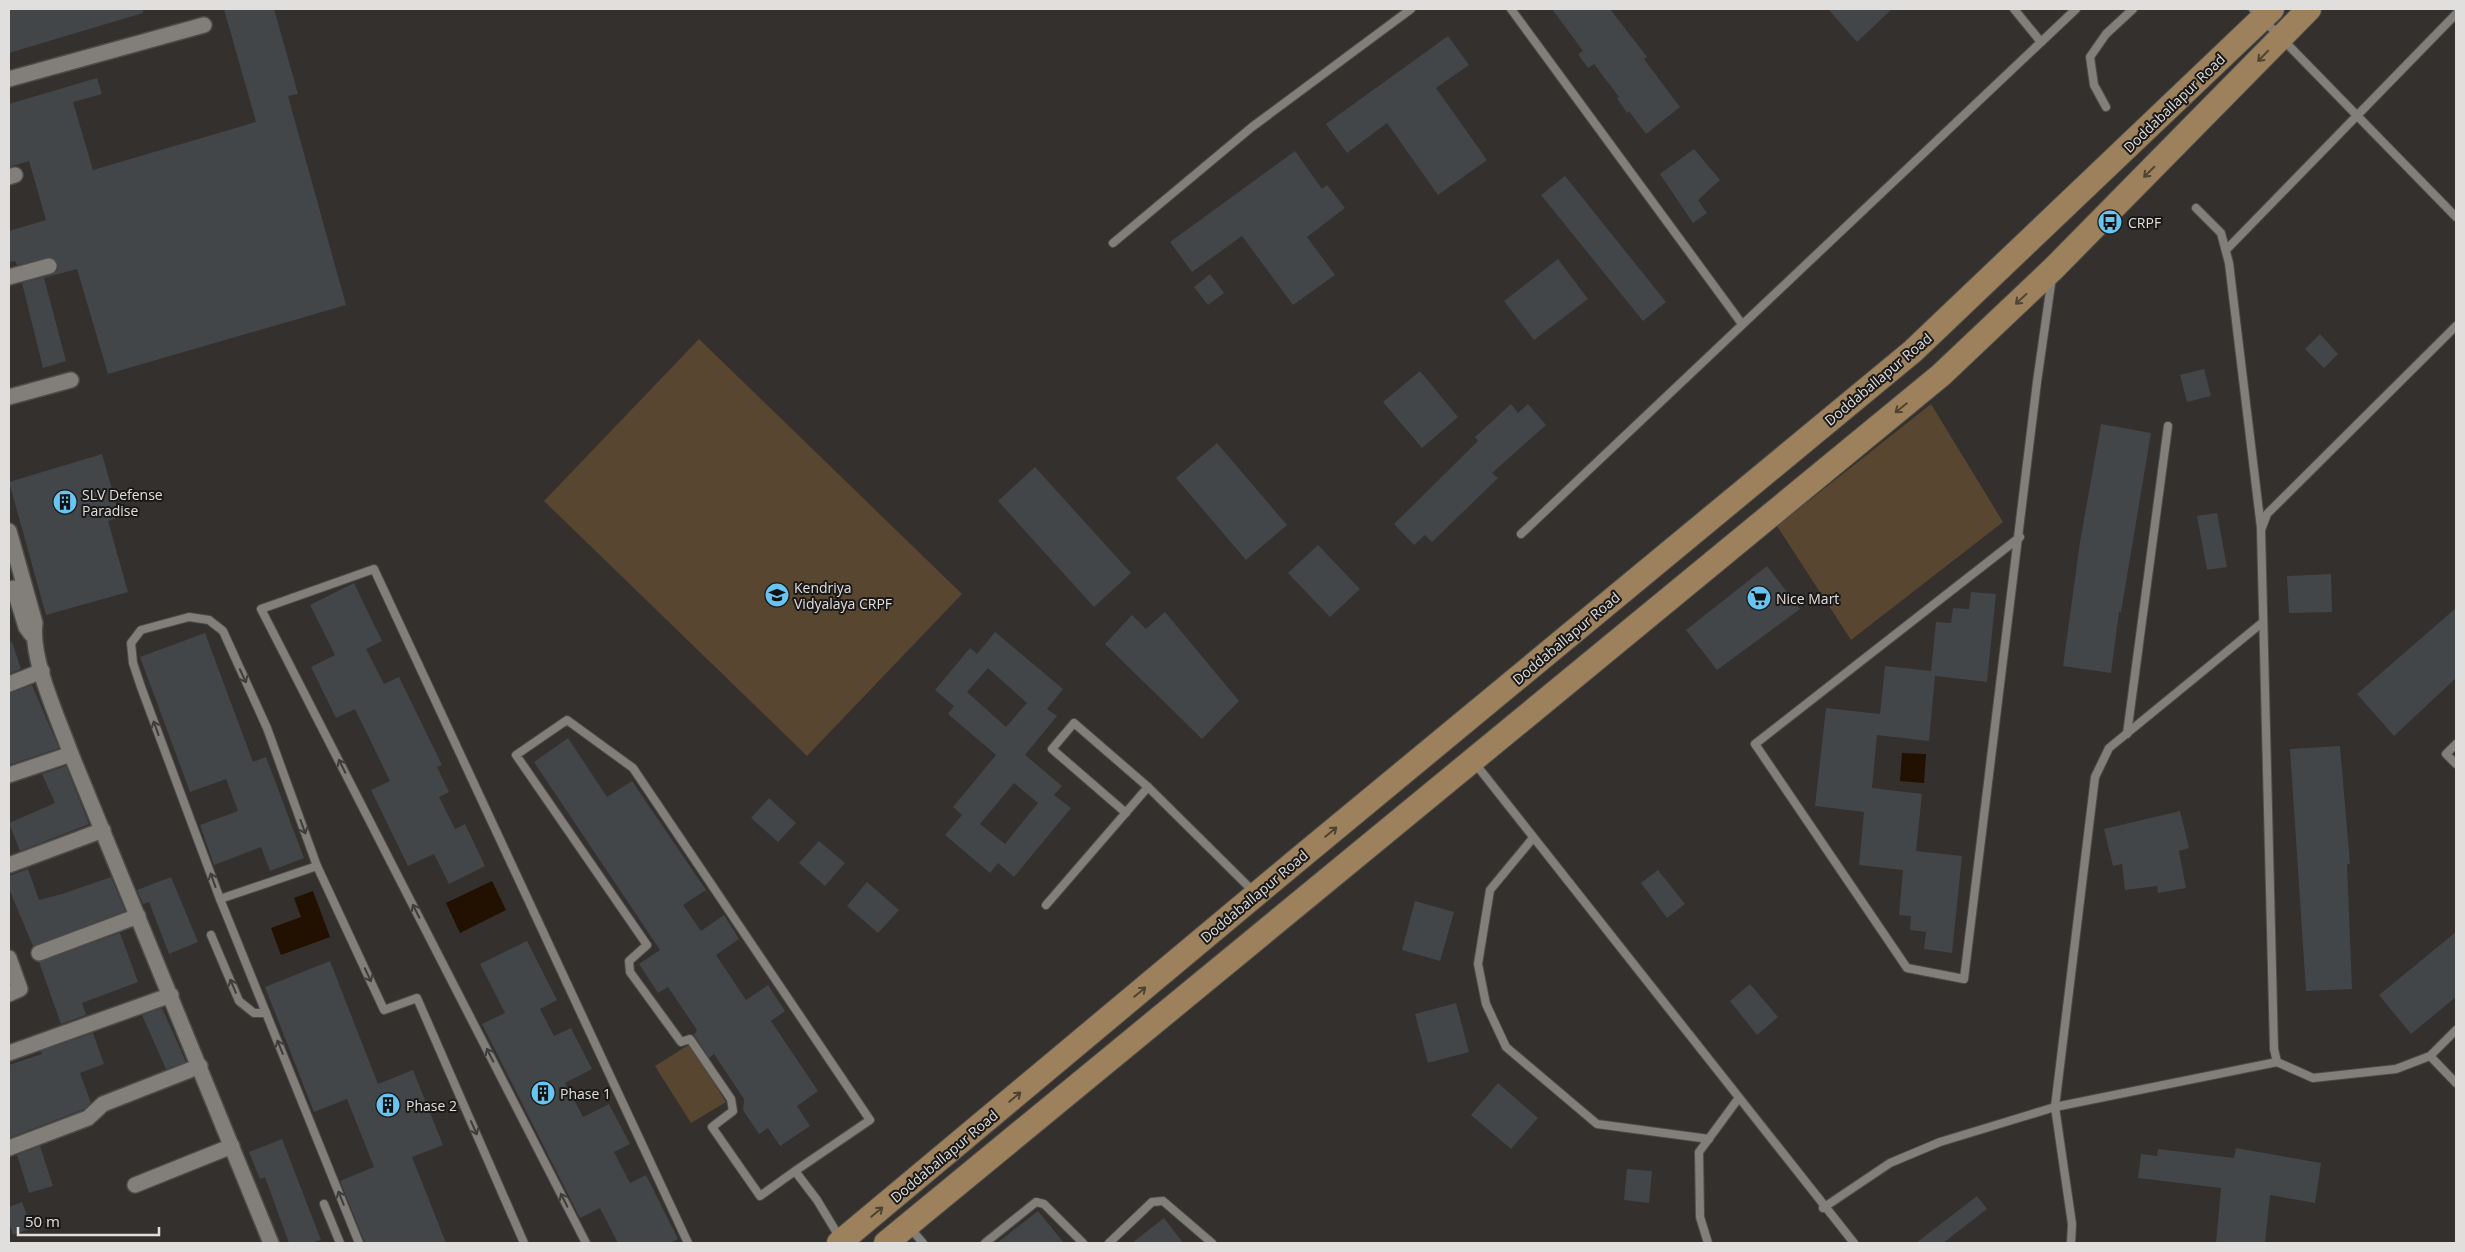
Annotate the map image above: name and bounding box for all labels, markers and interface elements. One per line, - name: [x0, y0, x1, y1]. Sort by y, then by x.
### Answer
- street label: Doddaballapur Road: [2119, 49, 2229, 157]
- one-way arrow: [2257, 50, 2269, 62]
- one-way arrow: [2142, 166, 2155, 178]
- bus stop icon: CRPF: [2097, 209, 2123, 235]
- place label: CRPF: [2128, 213, 2161, 232]
- one-way arrow: [2015, 293, 2027, 305]
- street label: Doddaballapur Road: [1820, 328, 1936, 430]
- one-way arrow: [1894, 402, 1907, 413]
- place label: SLV Defense Paradise: [82, 485, 163, 520]
- building icon: SLV Defense Paradise: [52, 489, 78, 515]
- place label: Kendriya Vidyalaya CRPF: [794, 578, 892, 613]
- school or university icon: Kendriya Vidyalaya CRPF: [764, 582, 790, 608]
- supermarket icon: Nice Mart: [1746, 585, 1772, 611]
- street label: Doddaballapur Road: [1508, 587, 1624, 689]
- place label: Nice Mart: [1776, 589, 1839, 608]
- one-way arrow: [239, 668, 248, 683]
- one-way arrow: [151, 721, 160, 736]
- one-way arrow: [337, 759, 346, 774]
- one-way arrow: [299, 818, 308, 834]
- one-way arrow: [1324, 826, 1337, 837]
- street label: Doddaballapur Road: [1196, 845, 1312, 947]
- one-way arrow: [208, 873, 217, 888]
- one-way arrow: [411, 903, 421, 918]
- one-way arrow: [364, 967, 373, 982]
- one-way arrow: [227, 979, 237, 994]
- one-way arrow: [1133, 987, 1146, 998]
- one-way arrow: [275, 1040, 284, 1055]
- one-way arrow: [485, 1048, 494, 1063]
- building icon: Phase 1: [530, 1080, 556, 1106]
- place label: Phase 1: [560, 1084, 611, 1103]
- one-way arrow: [1008, 1091, 1021, 1102]
- building icon: Phase 2: [375, 1092, 401, 1118]
- place label: Phase 2: [406, 1096, 457, 1115]
- street label: Doddaballapur Road: [886, 1105, 1002, 1207]
- one-way arrow: [469, 1120, 479, 1135]
- one-way arrow: [335, 1191, 345, 1206]
- one-way arrow: [559, 1193, 568, 1208]
- scale bar: [18, 1204, 159, 1236]
- one-way arrow: [870, 1206, 883, 1218]
- text: 50 m: [25, 1211, 60, 1231]

